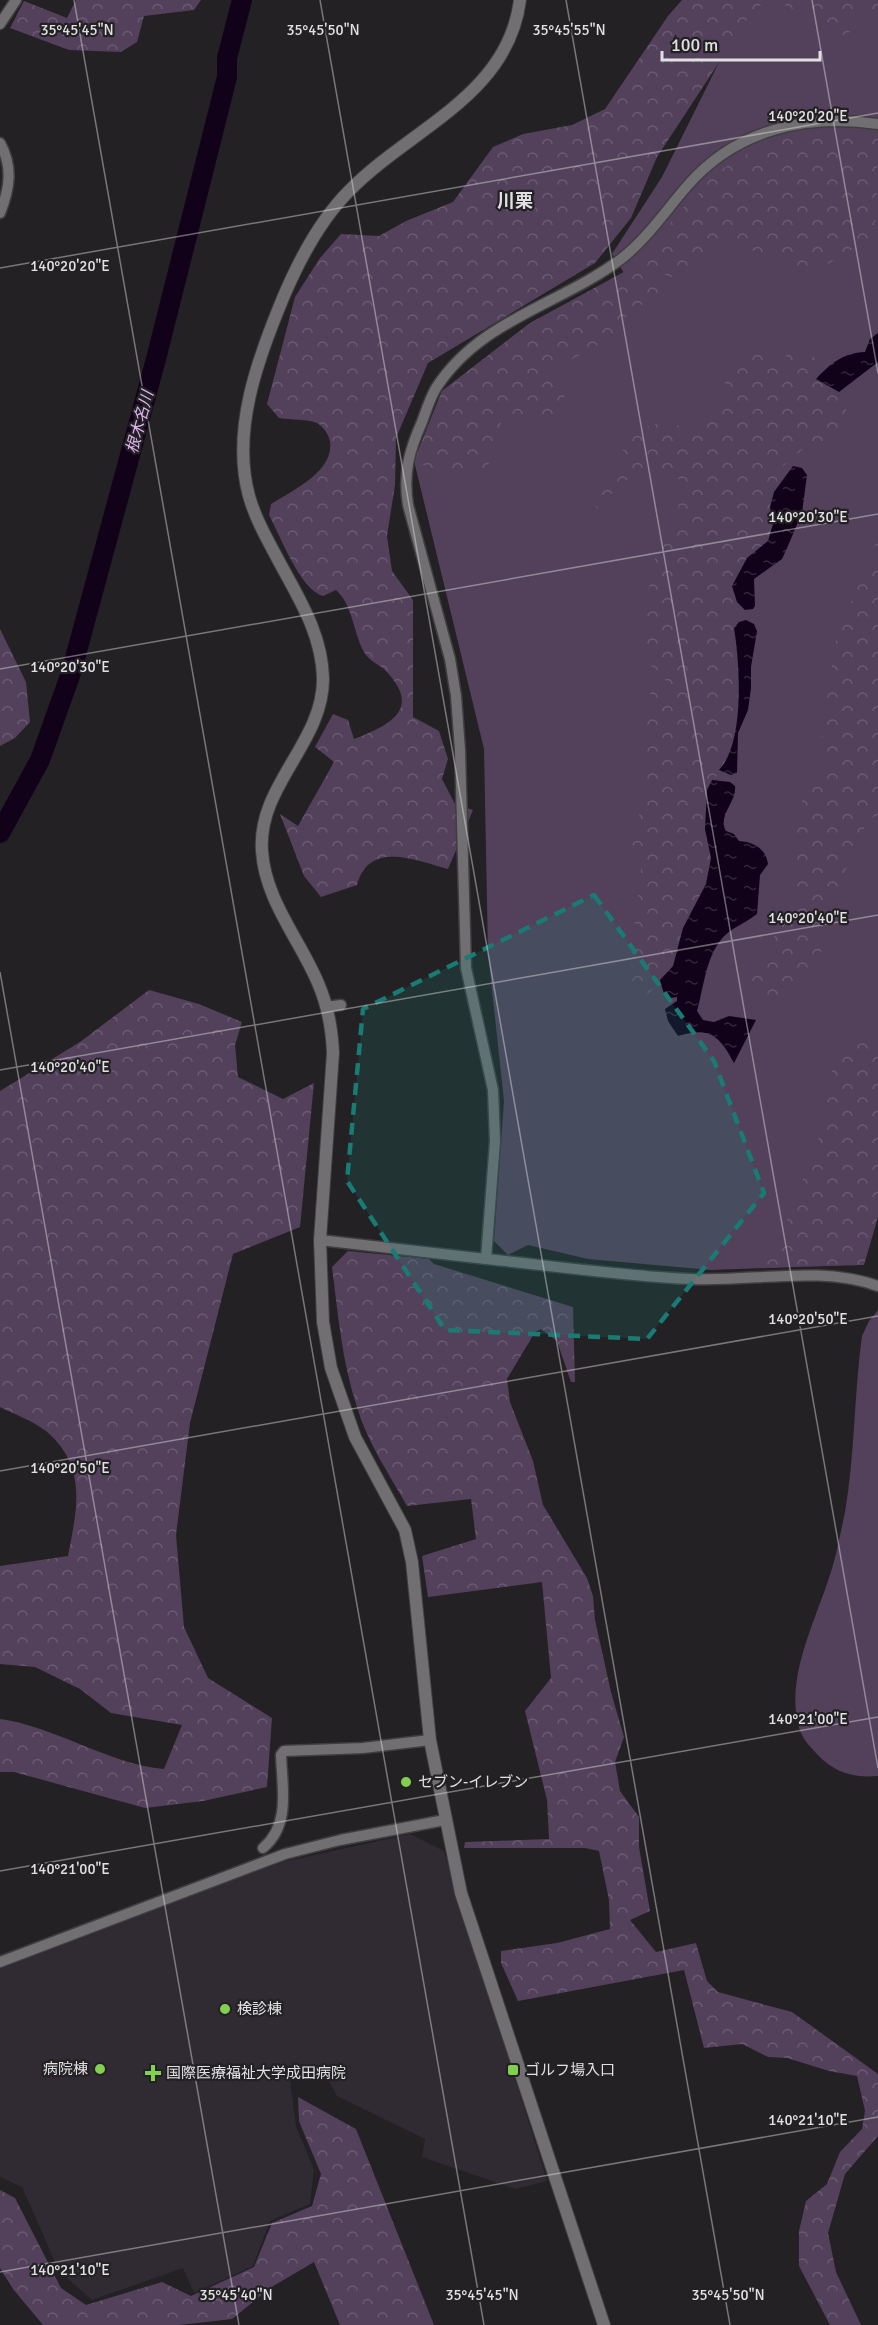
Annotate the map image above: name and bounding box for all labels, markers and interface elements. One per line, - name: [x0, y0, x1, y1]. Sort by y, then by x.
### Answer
- text: 35°45'45"N: [40, 21, 114, 39]
- text: 35°45'50"N: [286, 21, 360, 39]
- text: 35°45'55"N: [532, 21, 606, 39]
- scale bar: [662, 24, 820, 62]
- text: 100 m: [671, 34, 718, 56]
- text: 140°20'20"E: [768, 107, 848, 125]
- district label: 川栗: [497, 190, 533, 212]
- text: 140°20'20"E: [30, 257, 110, 275]
- water label: 根木名川: [122, 387, 158, 456]
- text: 140°20'30"E: [768, 508, 848, 526]
- text: 140°20'30"E: [30, 658, 110, 676]
- text: 140°20'40"E: [768, 909, 848, 927]
- text: 140°20'40"E: [30, 1058, 110, 1076]
- text: 140°20'50"E: [768, 1310, 848, 1328]
- text: 140°20'50"E: [30, 1459, 110, 1477]
- text: 140°21'00"E: [768, 1710, 848, 1728]
- place label: セブン-イレブン: [418, 1773, 528, 1791]
- marker: セブン-イレブン: [399, 1775, 413, 1789]
- text: 140°21'00"E: [30, 1860, 110, 1878]
- place label: 検診棟: [237, 2000, 282, 2018]
- marker: 検診棟: [218, 2002, 232, 2016]
- place label: 病院棟: [43, 2060, 88, 2078]
- place label: ゴルフ場入口: [525, 2061, 615, 2079]
- marker: 病院棟: [93, 2062, 107, 2076]
- marker: ゴルフ場入口: [506, 2063, 520, 2077]
- marker: 国際医療福祉大学成田病院: [144, 2064, 162, 2082]
- place label: 国際医療福祉大学成田病院: [166, 2064, 346, 2082]
- text: 140°21'10"E: [768, 2111, 848, 2129]
- text: 140°21'10"E: [30, 2261, 110, 2279]
- text: 35°45'40"N: [199, 2286, 273, 2304]
- text: 35°45'45"N: [445, 2286, 519, 2304]
- text: 35°45'50"N: [691, 2286, 765, 2304]

